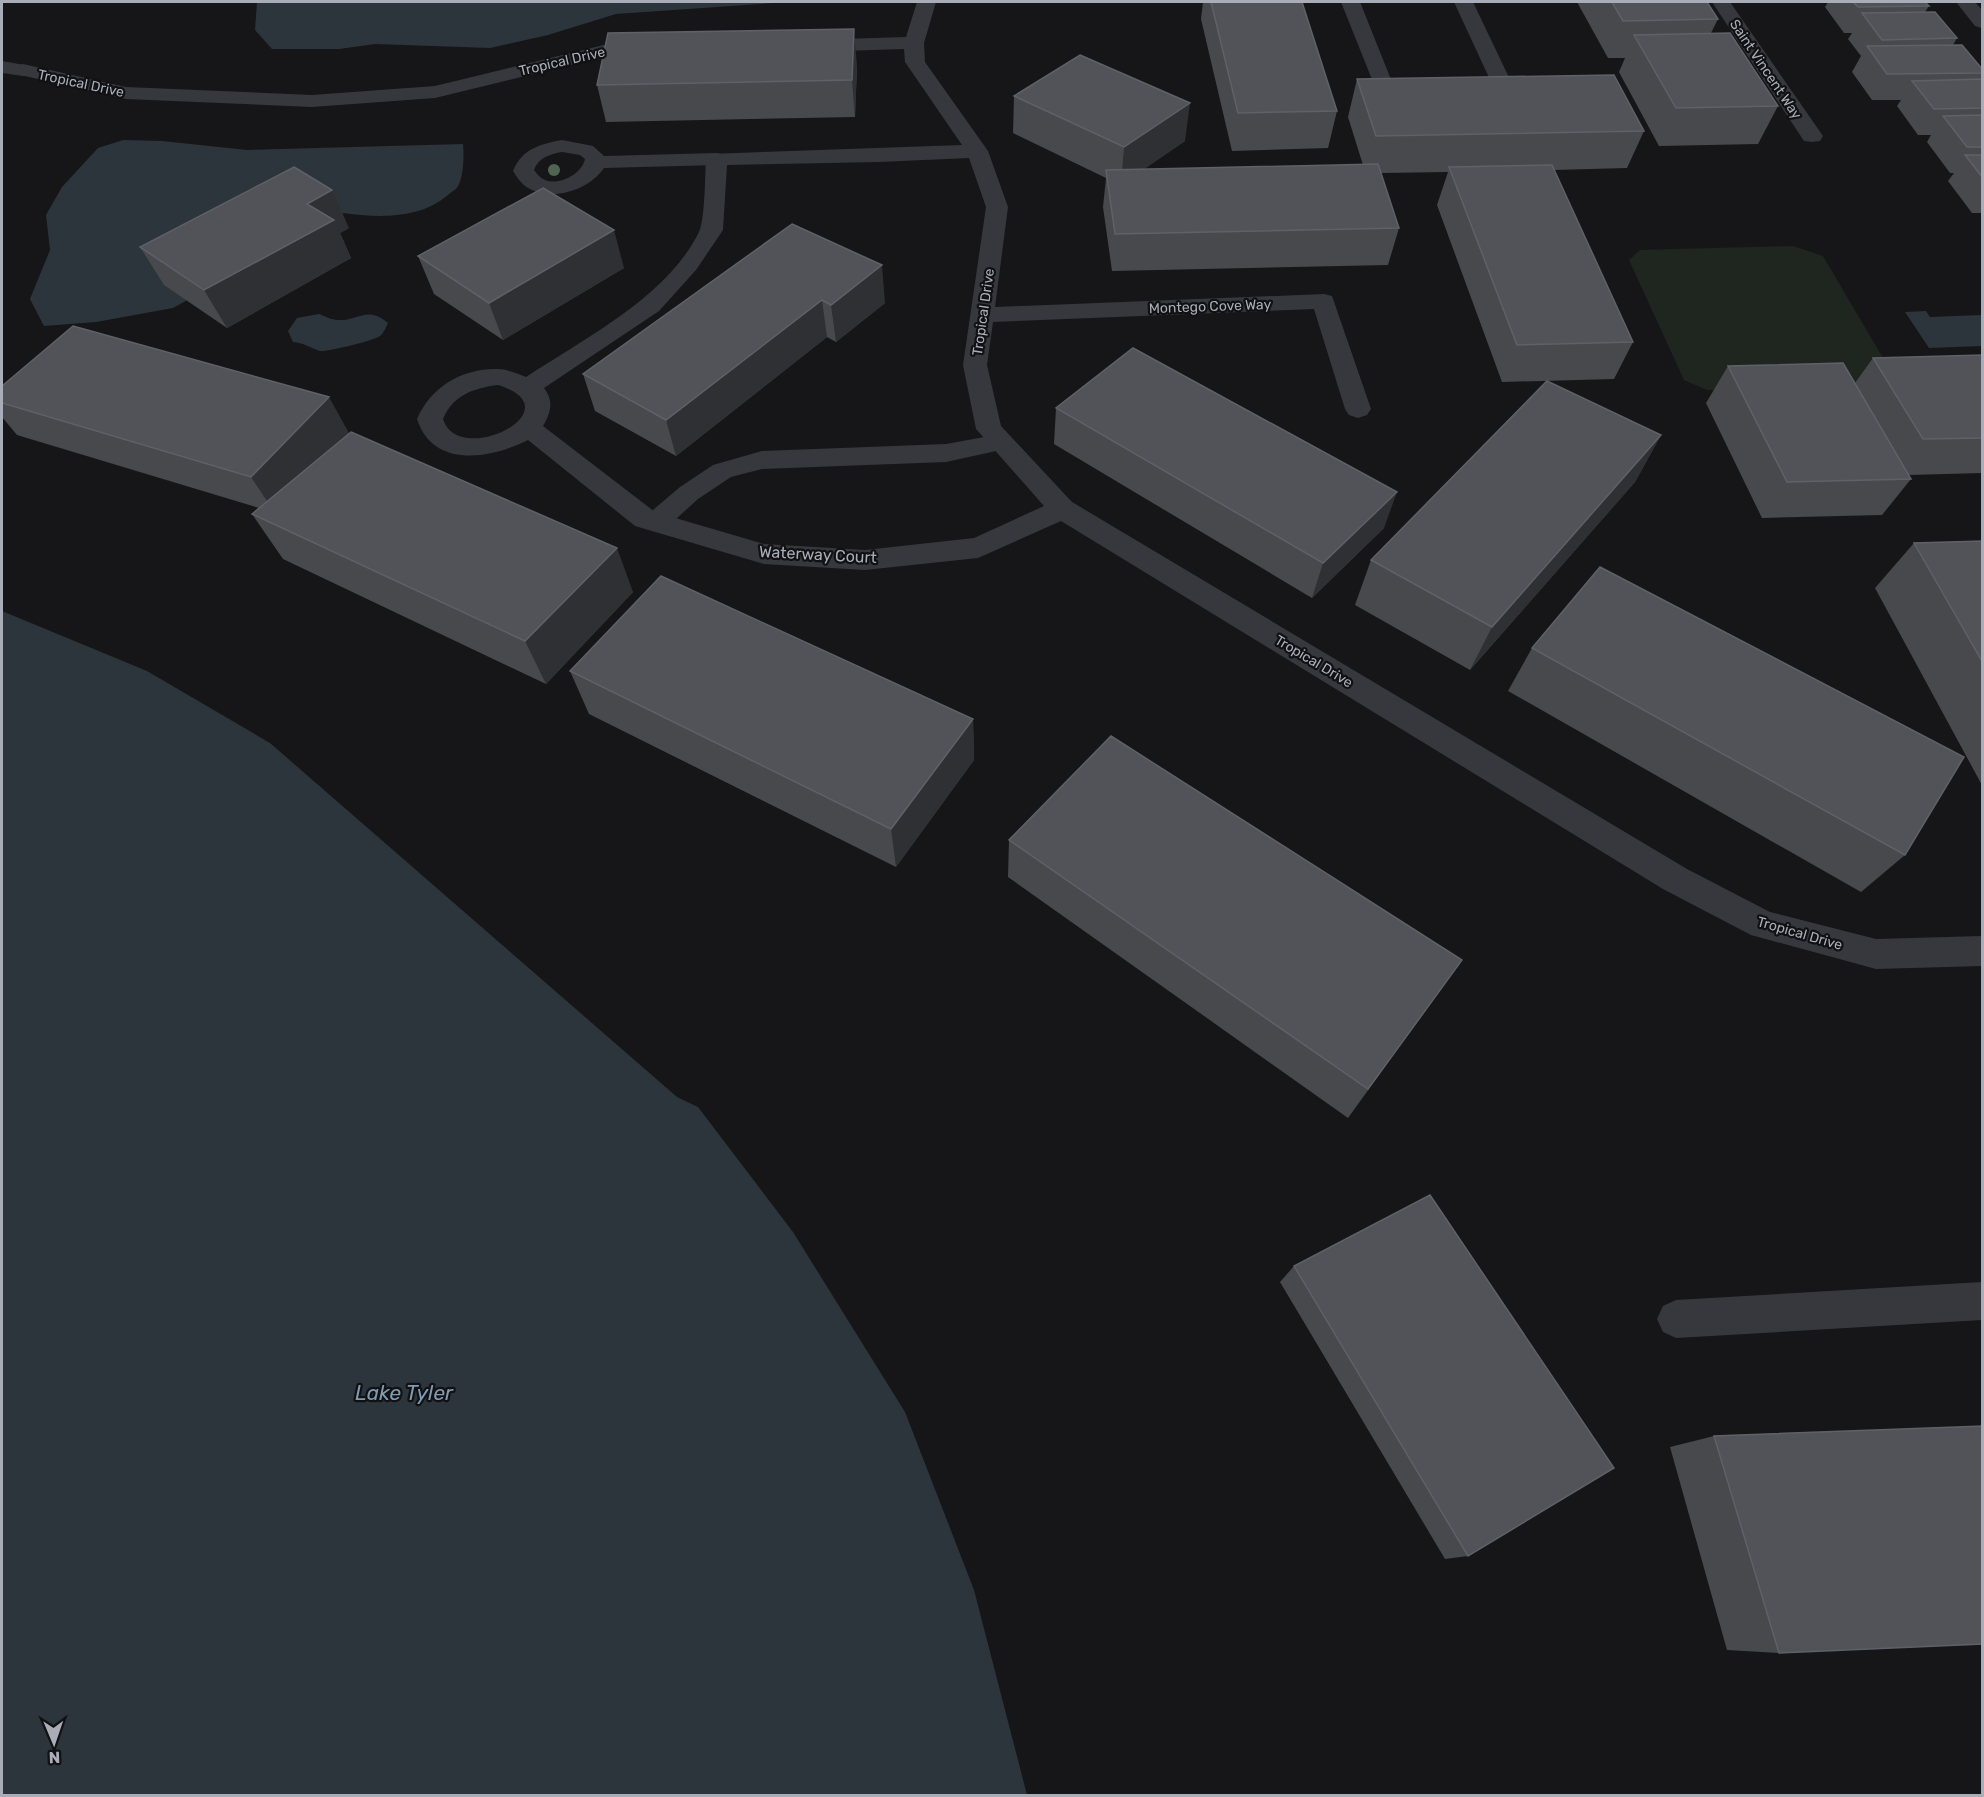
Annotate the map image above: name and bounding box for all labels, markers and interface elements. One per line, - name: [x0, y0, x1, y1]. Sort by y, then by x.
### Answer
- street label: Saint Vincent Way: [1726, 16, 1805, 123]
- street label: Tropical Drive: [517, 43, 607, 80]
- street label: Tropical Drive: [36, 66, 126, 101]
- street label: Tropical Drive: [969, 267, 998, 357]
- street label: Montego Cove Way: [1149, 296, 1272, 317]
- street label: Waterway Court: [759, 542, 877, 567]
- street label: Tropical Drive: [1272, 632, 1356, 691]
- street label: Tropical Drive: [1755, 913, 1845, 954]
- water label: Lake Tyler: [355, 1380, 454, 1405]
- north arrow: [24, 1713, 84, 1773]
- text: N: [48, 1748, 61, 1767]

